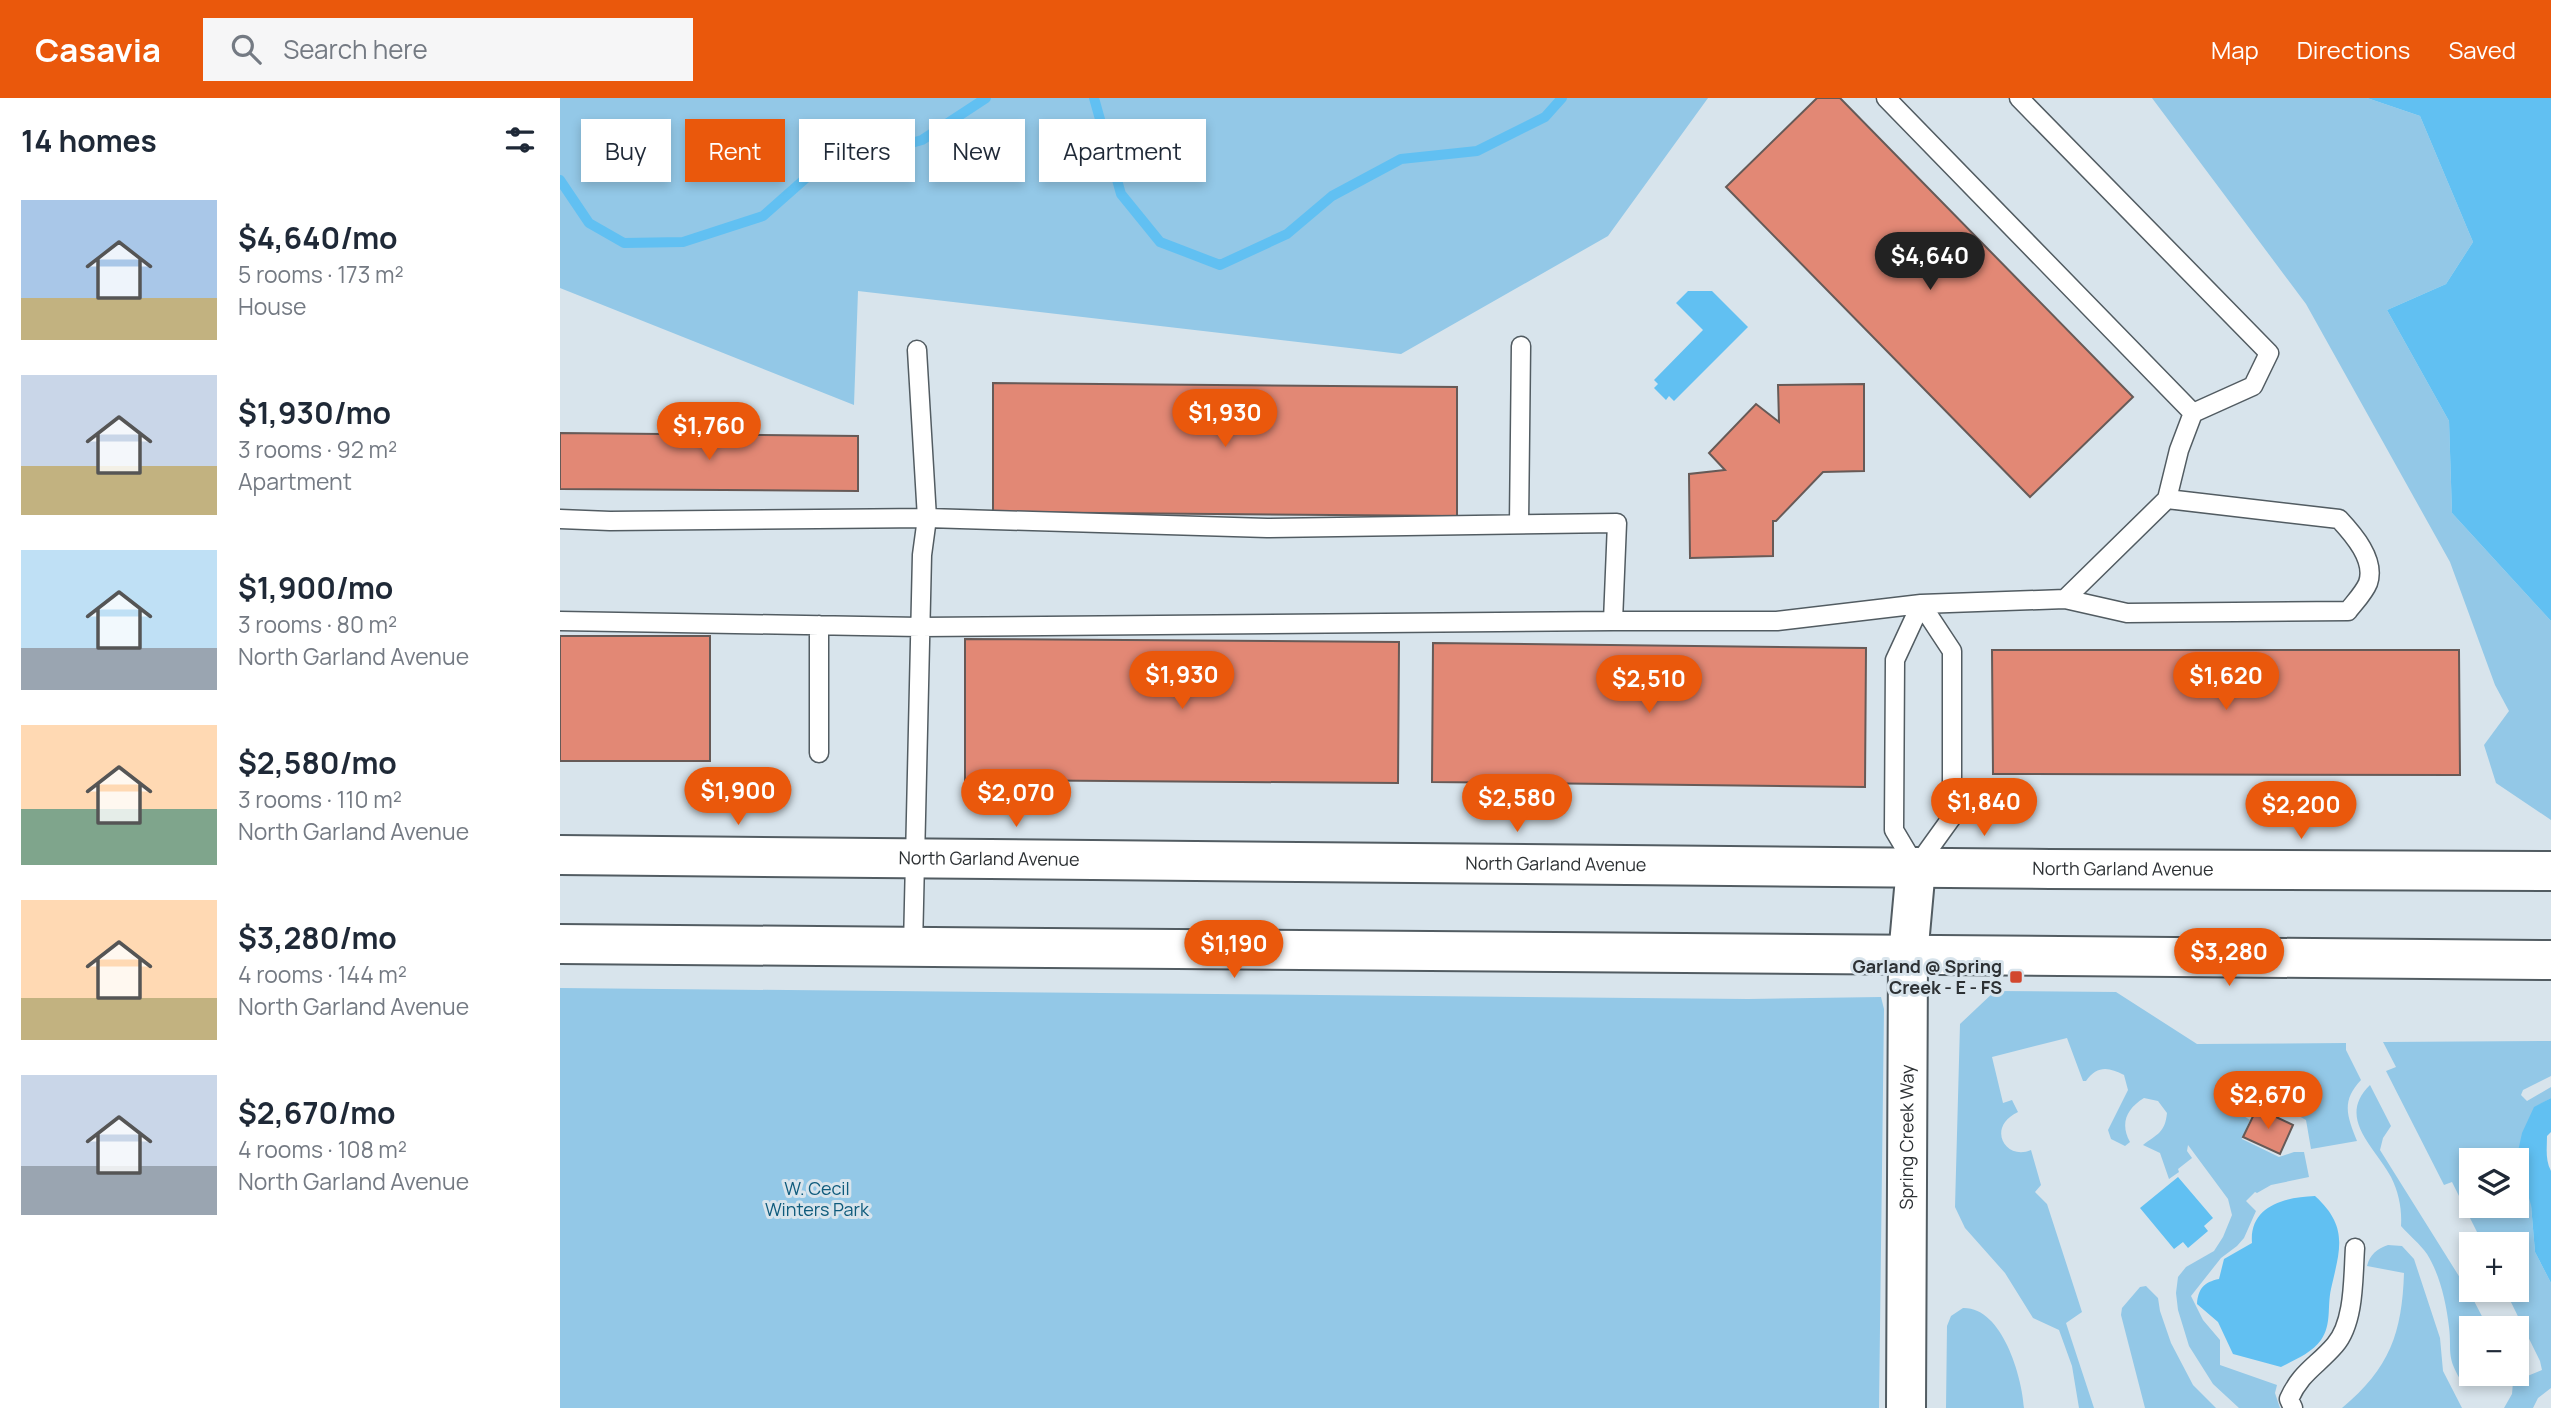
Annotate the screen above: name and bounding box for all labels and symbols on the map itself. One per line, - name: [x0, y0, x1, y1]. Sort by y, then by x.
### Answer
- pin: $4,640: [1873, 232, 1987, 292]
- pin: $1,930: [1168, 390, 1282, 449]
- pin: $1,760: [652, 402, 766, 462]
- pin: $1,930: [1125, 652, 1239, 711]
- pin: $1,620: [2169, 652, 2283, 712]
- pin: $2,510: [1592, 656, 1706, 715]
- pin: $1,900: [681, 768, 795, 827]
- pin: $2,070: [959, 770, 1073, 829]
- pin: $2,580: [1460, 774, 1574, 834]
- pin: $1,840: [1927, 778, 2041, 838]
- pin: $2,200: [2244, 782, 2358, 841]
- street label: North Garland Avenue: [898, 845, 1080, 871]
- street label: North Garland Avenue: [1465, 851, 1647, 876]
- street label: North Garland Avenue: [2032, 856, 2214, 881]
- pin: $1,190: [1177, 920, 1291, 980]
- pin: $3,280: [2172, 928, 2286, 988]
- place label: Garland @ Spring Creek - E - FS: [1852, 954, 2002, 999]
- marker: Garland @ Spring Creek - E - FS: [2008, 969, 2024, 985]
- street label: Spring Creek Way: [1894, 1064, 1919, 1210]
- pin: $2,670: [2211, 1072, 2325, 1131]
- park label: W. Cecil Winters Park: [765, 1176, 870, 1221]

